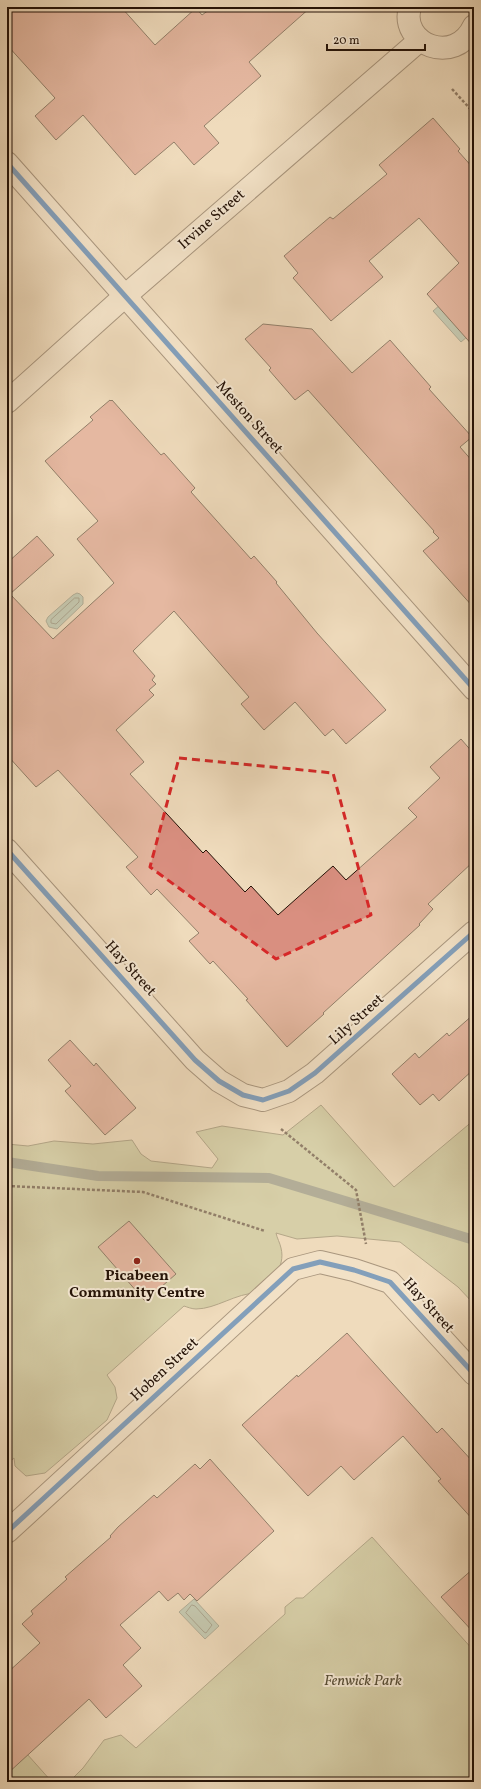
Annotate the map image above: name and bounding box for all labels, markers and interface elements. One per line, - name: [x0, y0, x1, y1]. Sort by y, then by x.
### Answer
- scale bar: [327, 26, 425, 52]
- text: 20 m: [333, 33, 360, 49]
- street label: Irvine Street: [174, 185, 250, 255]
- street label: Meston Street: [211, 377, 287, 459]
- street label: Hay Street: [99, 937, 161, 1001]
- street label: Lily Street: [325, 990, 389, 1050]
- marker: Picabeen Community Centre: [132, 1256, 142, 1266]
- place label: Picabeen Community Centre: [69, 1266, 205, 1304]
- street label: Hay Street: [397, 1274, 459, 1338]
- street label: Hoben Street: [126, 1333, 204, 1407]
- park label: Fenwick Park: [324, 1671, 402, 1692]

